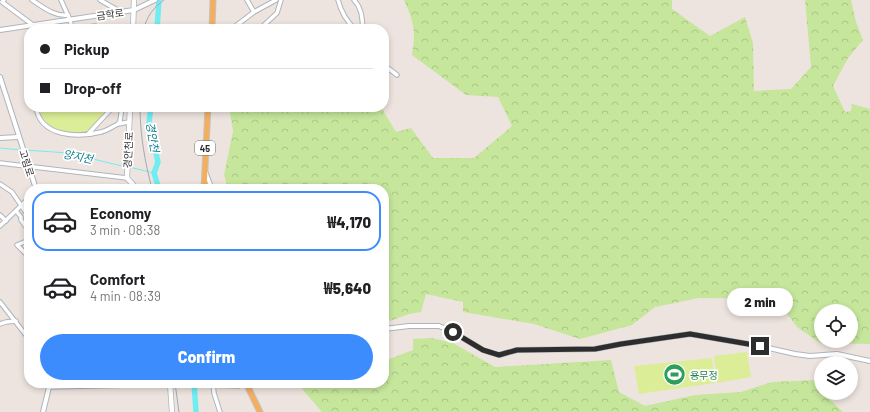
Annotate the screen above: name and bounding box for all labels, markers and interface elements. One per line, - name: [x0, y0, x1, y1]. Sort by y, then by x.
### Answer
- street label: 금학로: [95, 6, 125, 22]
- text: Pickup: [64, 40, 110, 58]
- text: Drop-off: [64, 79, 122, 97]
- water label: 경안천: [144, 121, 162, 155]
- street label: 경안천로: [121, 131, 135, 169]
- road number: 45: [195, 141, 215, 155]
- water label: 양지천: [62, 147, 96, 166]
- street label: 고림로: [17, 148, 37, 178]
- icon: car: [42, 203, 78, 239]
- text: Economy: [90, 204, 151, 222]
- text: ₩4,170: [327, 213, 371, 231]
- text: 3 min · 08:38: [90, 222, 160, 238]
- icon: car: [42, 269, 78, 305]
- text: Comfort: [90, 270, 145, 288]
- text: ₩5,640: [324, 279, 371, 297]
- text: 4 min · 08:39: [90, 288, 161, 304]
- callout: 2 min: [727, 288, 793, 316]
- text: 2 min: [744, 294, 776, 310]
- map controls: [814, 304, 858, 400]
- button: locate: [814, 304, 858, 348]
- route start: [444, 323, 462, 341]
- button: Confirm: [40, 334, 373, 380]
- route end: [751, 337, 769, 355]
- button: layers: [814, 356, 858, 400]
- sports icon: 용무정: [662, 362, 688, 388]
- place label: 용무정: [690, 369, 718, 381]

